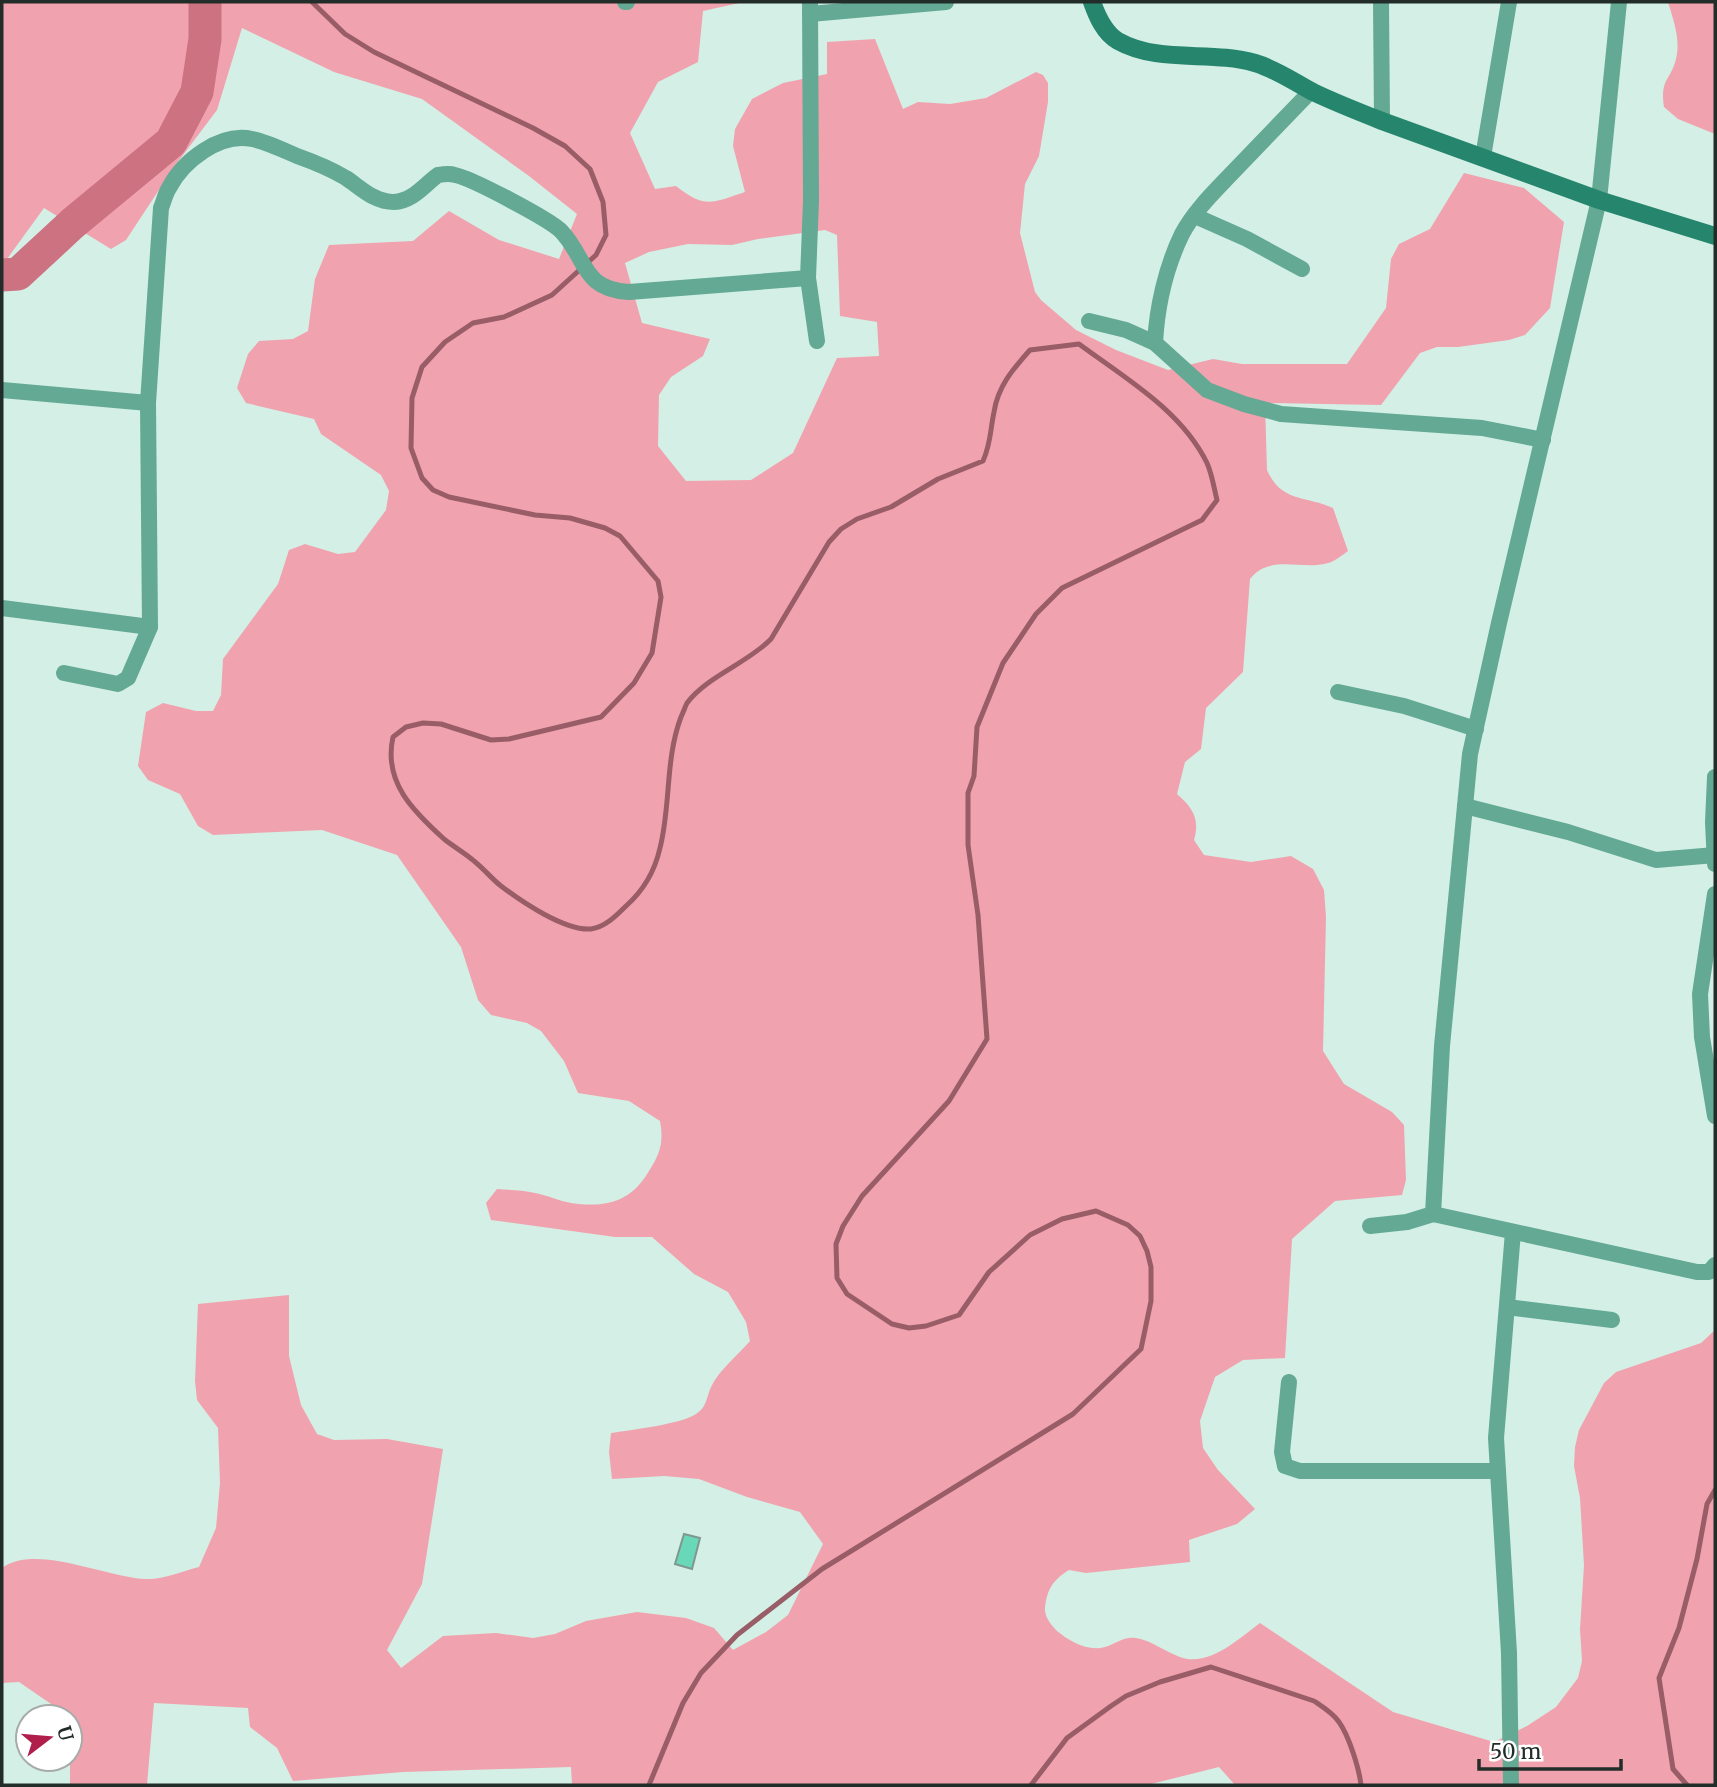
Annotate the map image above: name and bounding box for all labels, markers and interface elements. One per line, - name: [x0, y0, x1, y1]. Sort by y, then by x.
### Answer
- north arrow: [14, 1703, 84, 1773]
- text: U: [52, 1723, 79, 1743]
- scale bar: [1479, 1728, 1621, 1772]
- text: 50 m: [1490, 1738, 1541, 1765]

